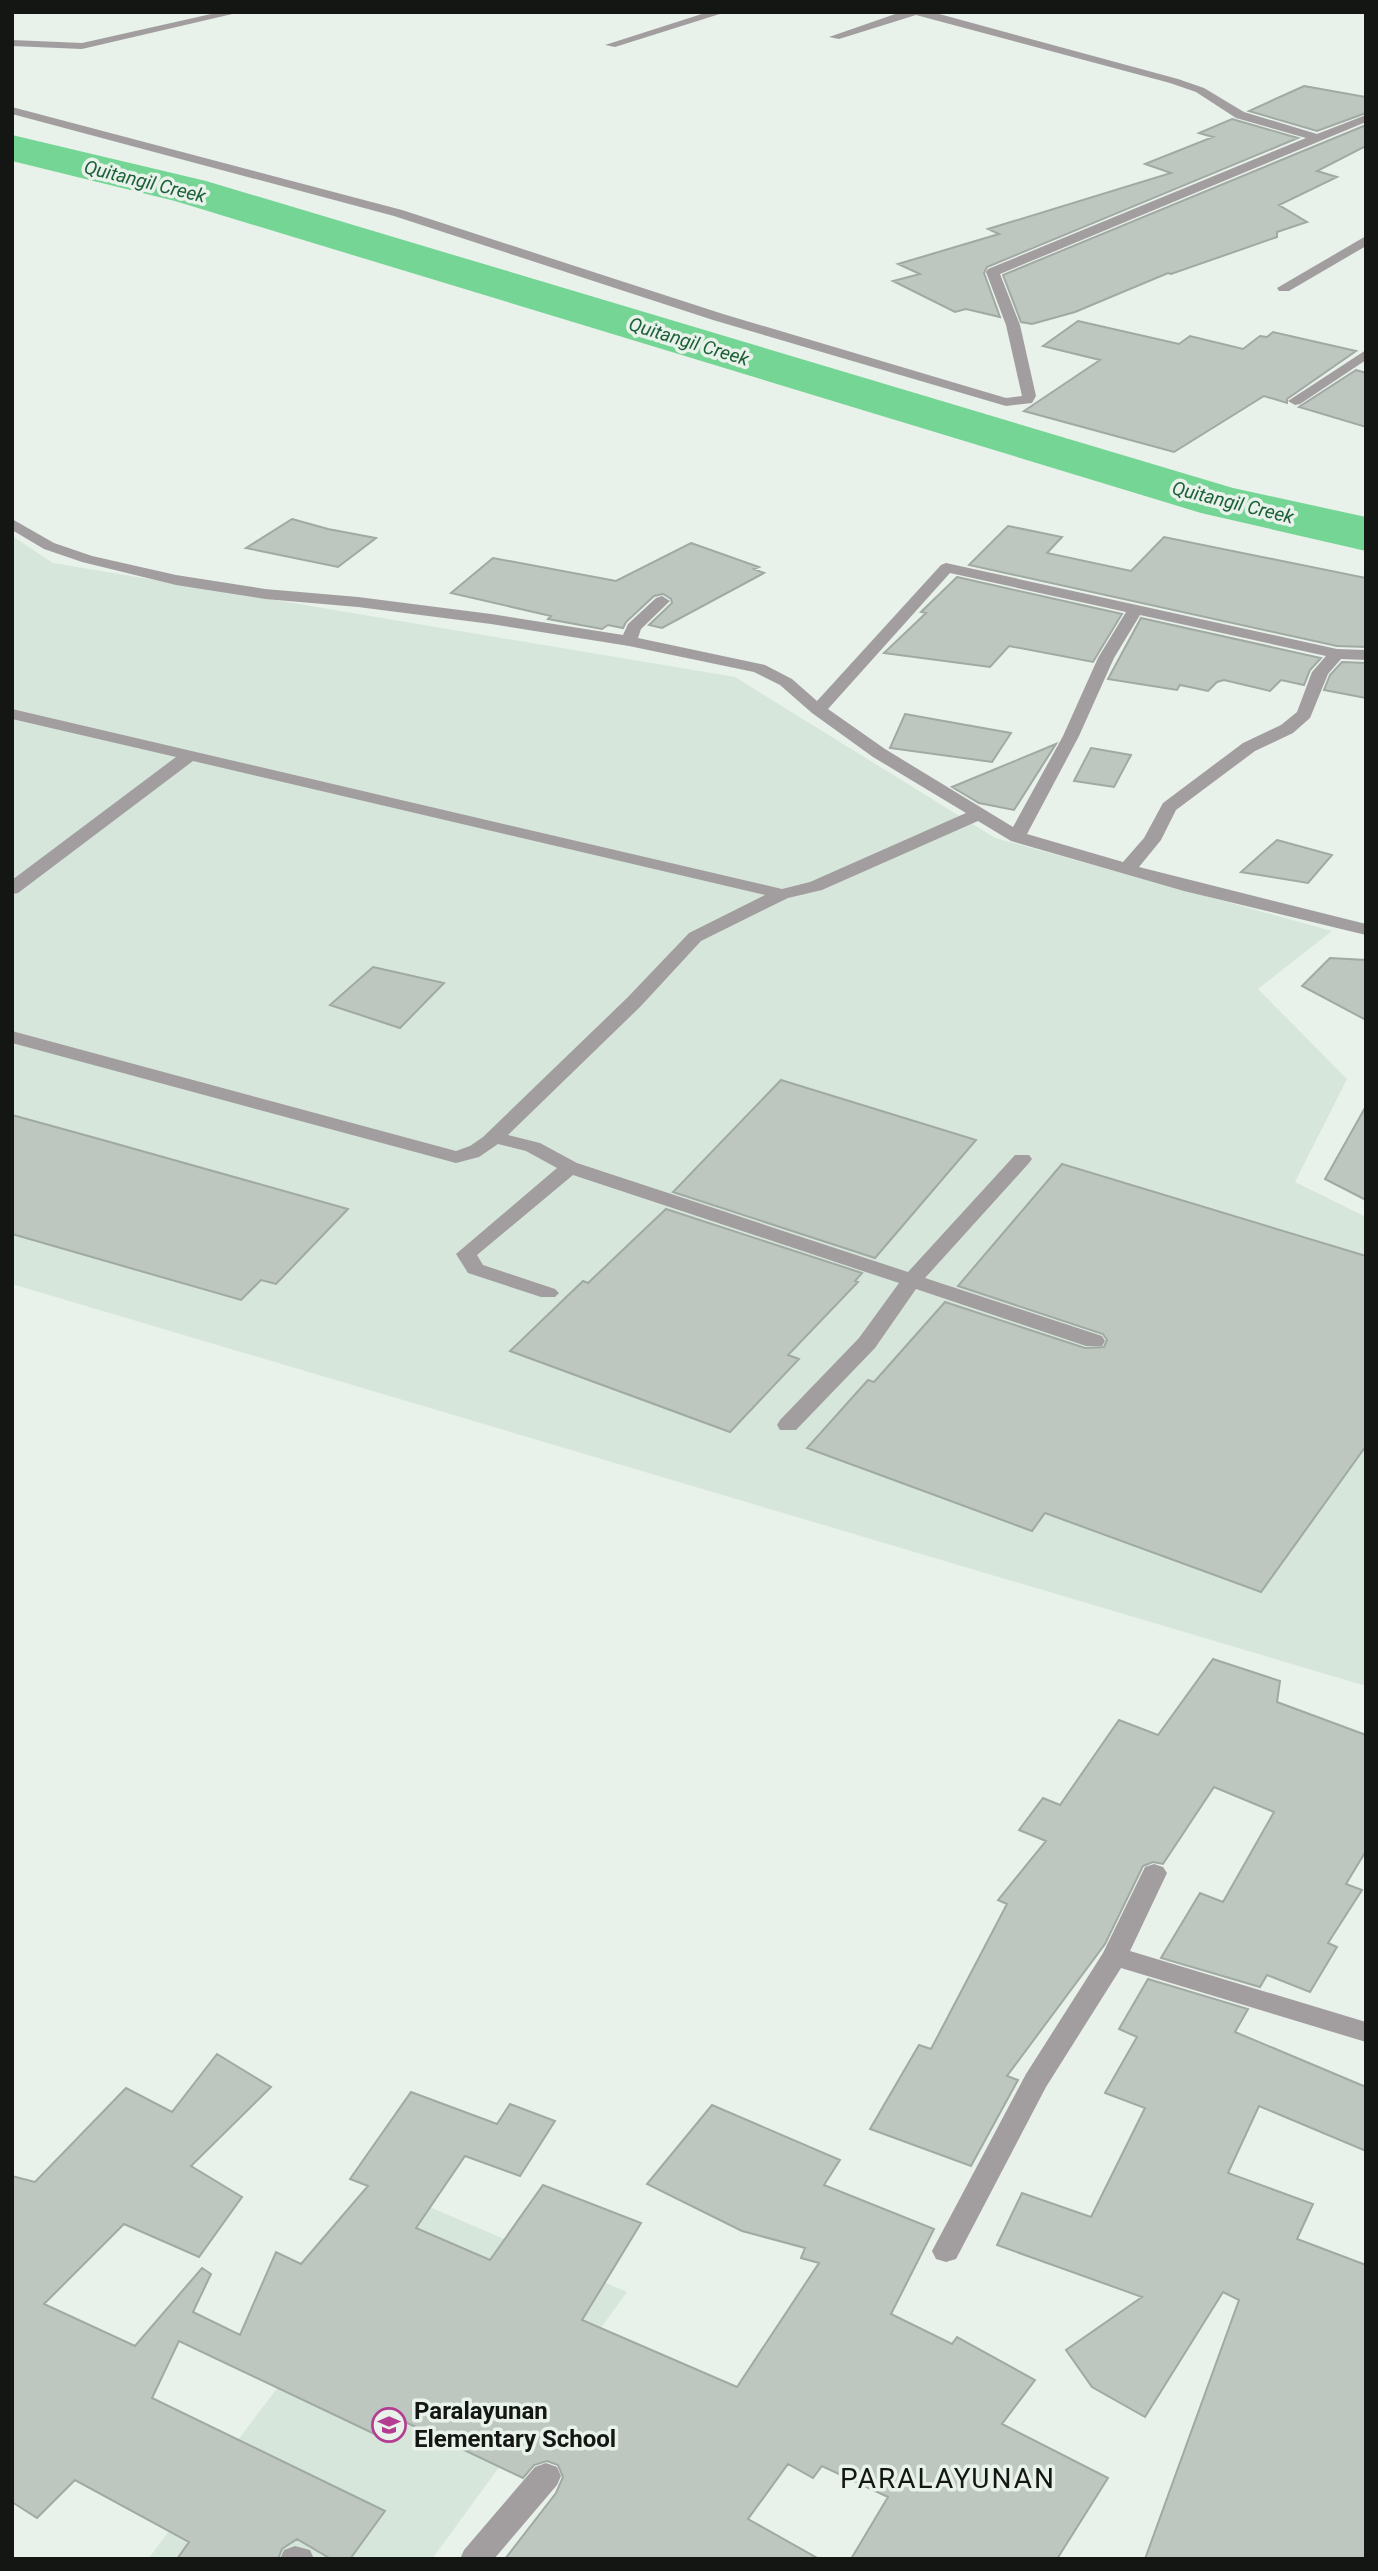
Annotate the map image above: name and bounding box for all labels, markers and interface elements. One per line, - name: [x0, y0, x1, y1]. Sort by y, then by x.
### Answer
- water label: Quitangil Creek: [82, 155, 209, 208]
- water label: Quitangil Creek: [626, 312, 752, 371]
- water label: Quitangil Creek: [1170, 476, 1297, 529]
- place label: Paralayunan Elementary School: [414, 2397, 616, 2453]
- school or university icon: Paralayunan Elementary School: [370, 2406, 408, 2444]
- district label: PARALAYUNAN: [840, 2462, 1056, 2495]

